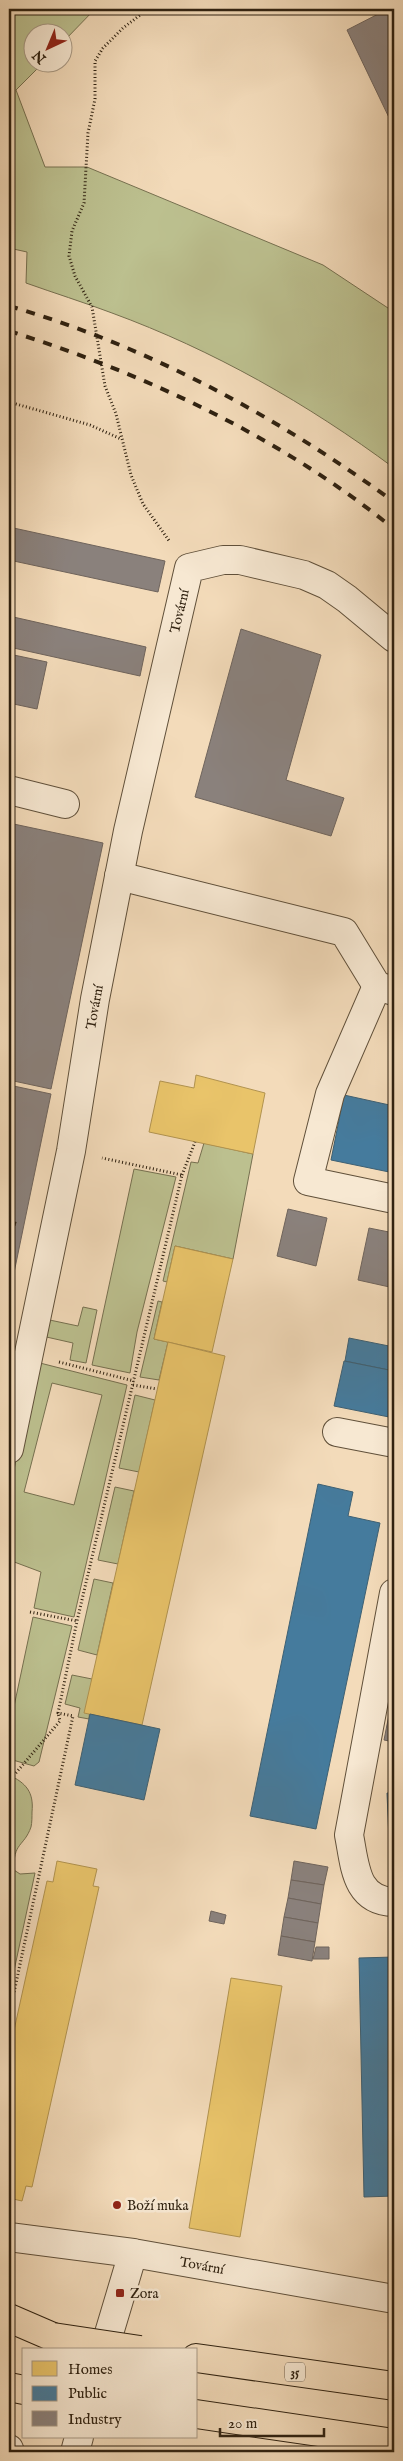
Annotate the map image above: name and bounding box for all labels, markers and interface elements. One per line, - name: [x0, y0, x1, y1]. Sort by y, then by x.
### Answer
- north arrow: [22, 22, 72, 72]
- text: N: [29, 46, 51, 68]
- street label: Tovární: [166, 586, 194, 635]
- street label: Tovární: [82, 982, 108, 1031]
- place label: Boží muka: [127, 2197, 190, 2215]
- marker: Boží muka: [111, 2199, 123, 2211]
- street label: Tovární: [178, 2253, 227, 2279]
- place label: Zora: [130, 2285, 159, 2303]
- marker: Zora: [114, 2287, 126, 2299]
- legend: [22, 2348, 198, 2438]
- text: Homes: [68, 2360, 112, 2379]
- road number: 35: [285, 2362, 305, 2382]
- text: Public: [68, 2384, 107, 2403]
- scale bar: [220, 2406, 324, 2438]
- text: Industry: [68, 2410, 122, 2429]
- text: 20 m: [228, 2414, 258, 2433]

